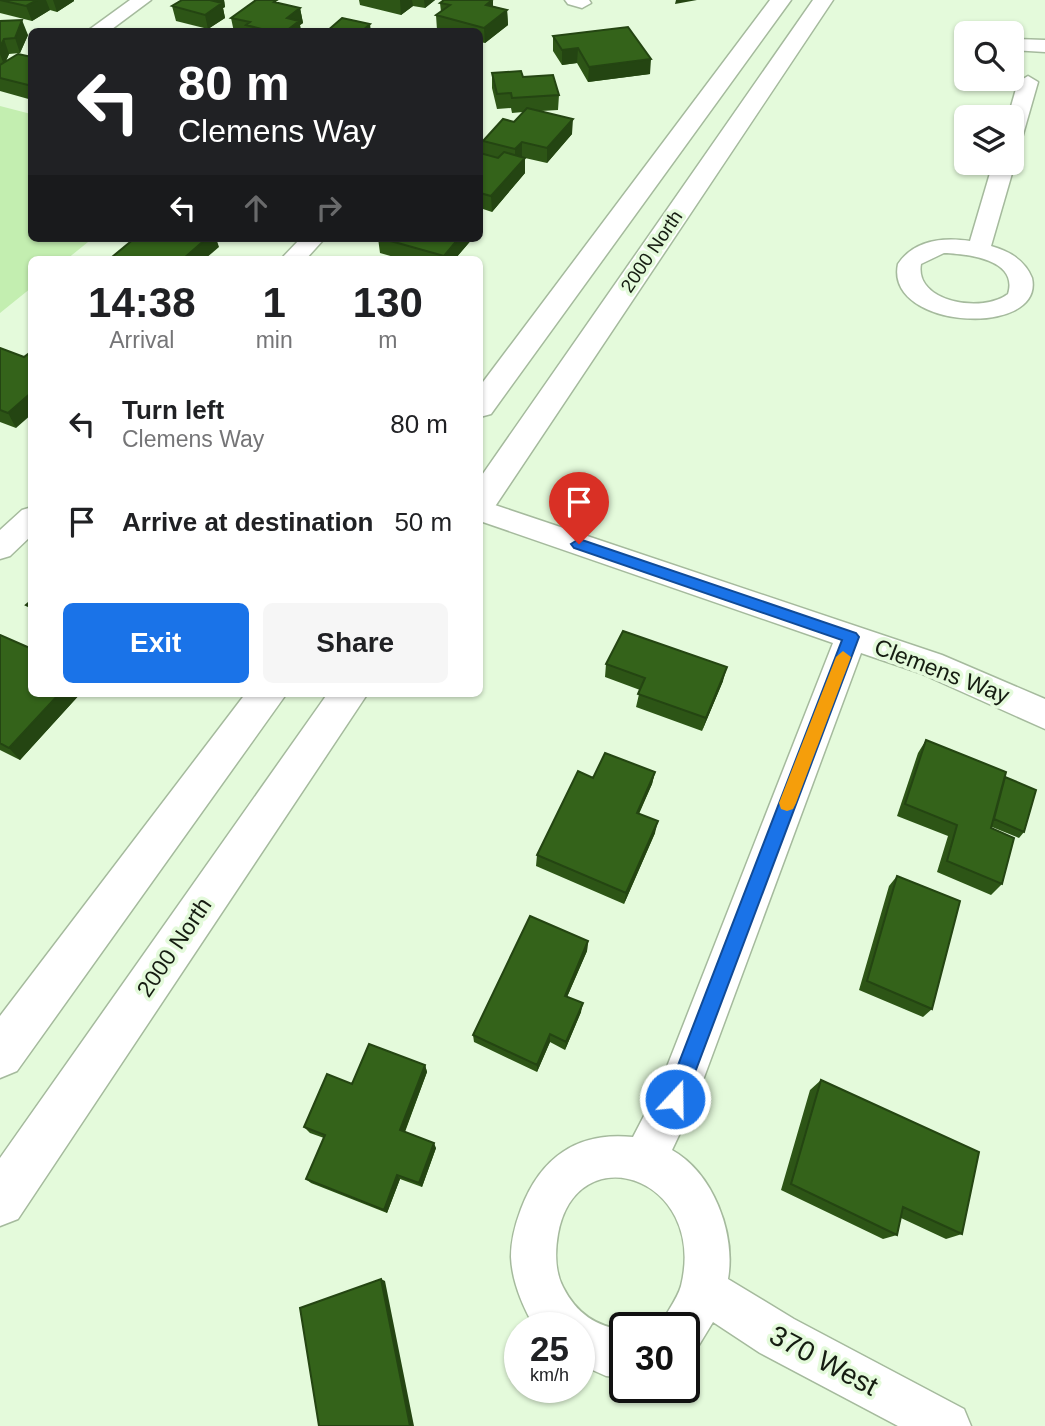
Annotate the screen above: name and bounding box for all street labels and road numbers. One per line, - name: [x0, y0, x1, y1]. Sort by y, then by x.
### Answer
- street label: 2000 North: [616, 206, 686, 296]
- street label: Clemens Way: [871, 633, 1014, 709]
- street label: 2000 North: [131, 893, 217, 1001]
- street label: 370 West: [764, 1319, 883, 1402]

